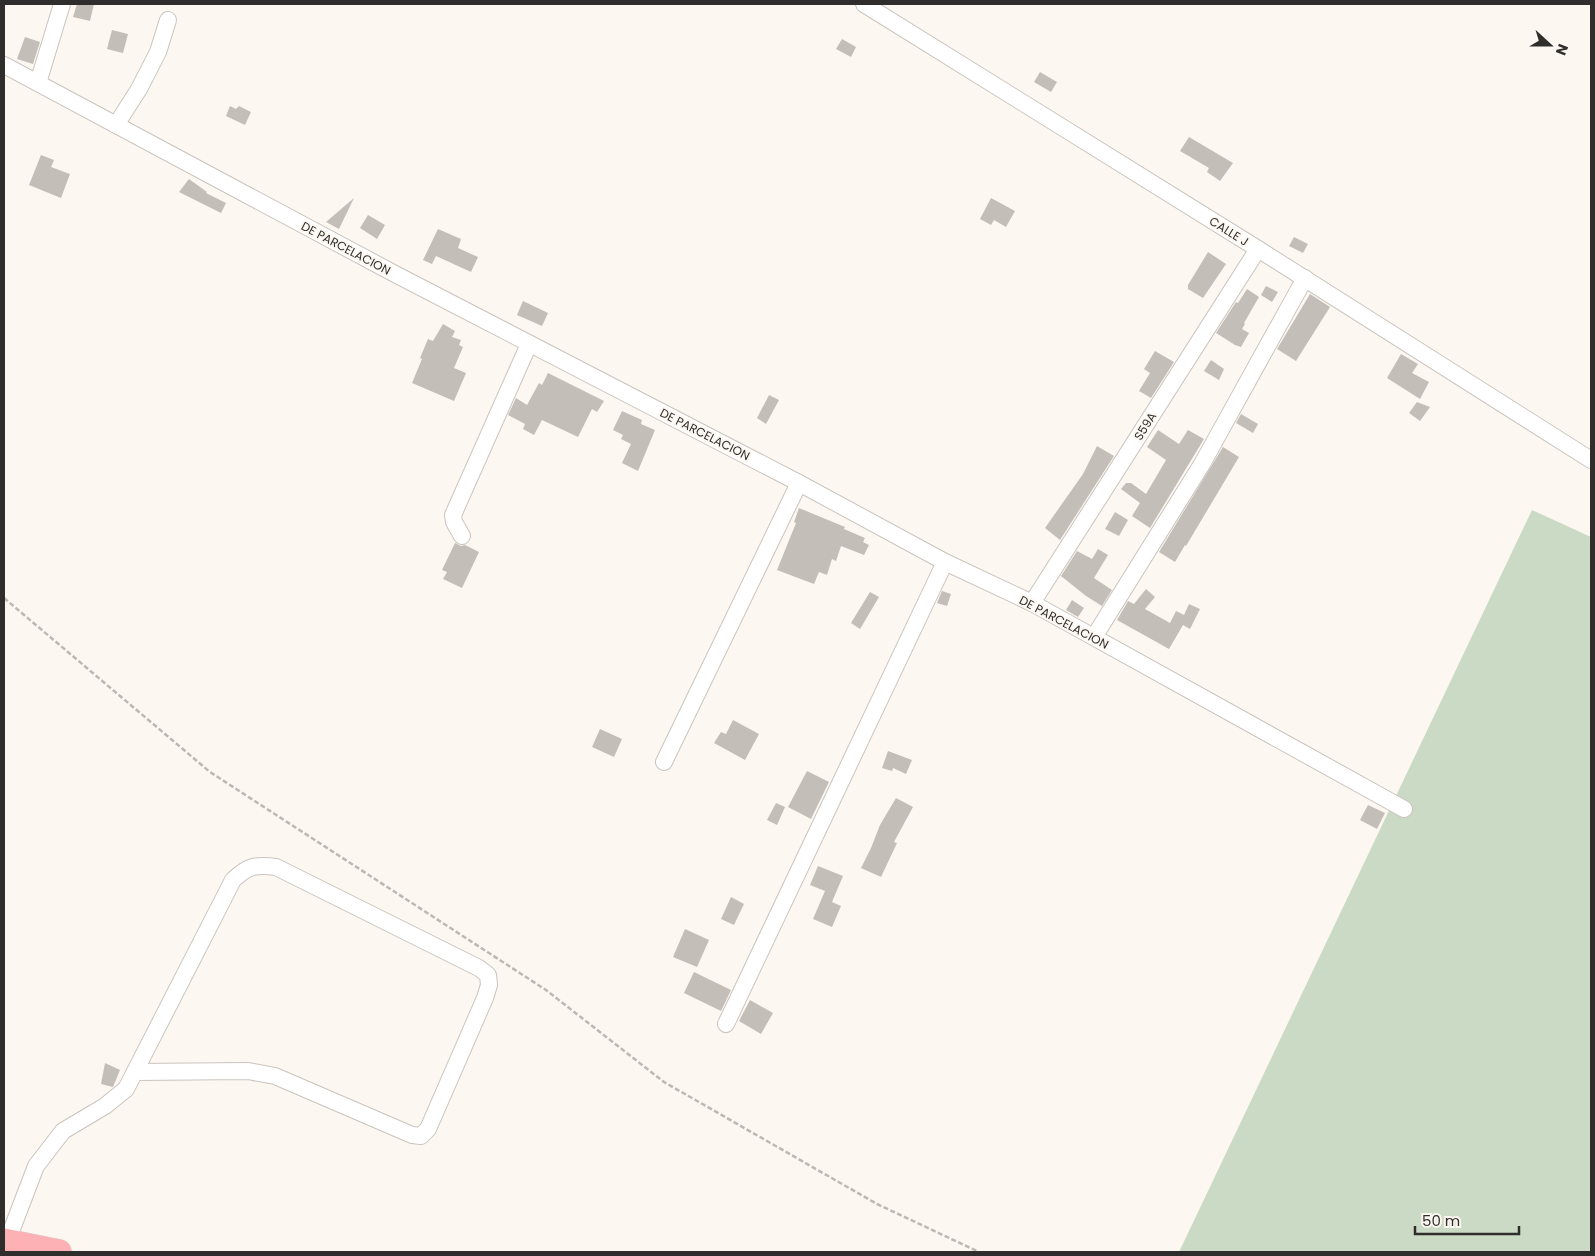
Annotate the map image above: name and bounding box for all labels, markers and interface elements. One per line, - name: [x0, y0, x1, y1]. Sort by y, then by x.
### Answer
- north arrow: [1525, 20, 1575, 70]
- text: N: [1551, 41, 1573, 58]
- street label: CALLE J: [1206, 212, 1252, 250]
- street label: DE PARCELACION: [298, 217, 394, 279]
- street label: DE PARCELACION: [657, 404, 753, 464]
- street label: S59A: [1130, 409, 1160, 443]
- street label: DE PARCELACION: [1016, 591, 1112, 653]
- scale bar: [1415, 1204, 1519, 1236]
- text: 50 m: [1422, 1210, 1460, 1231]

